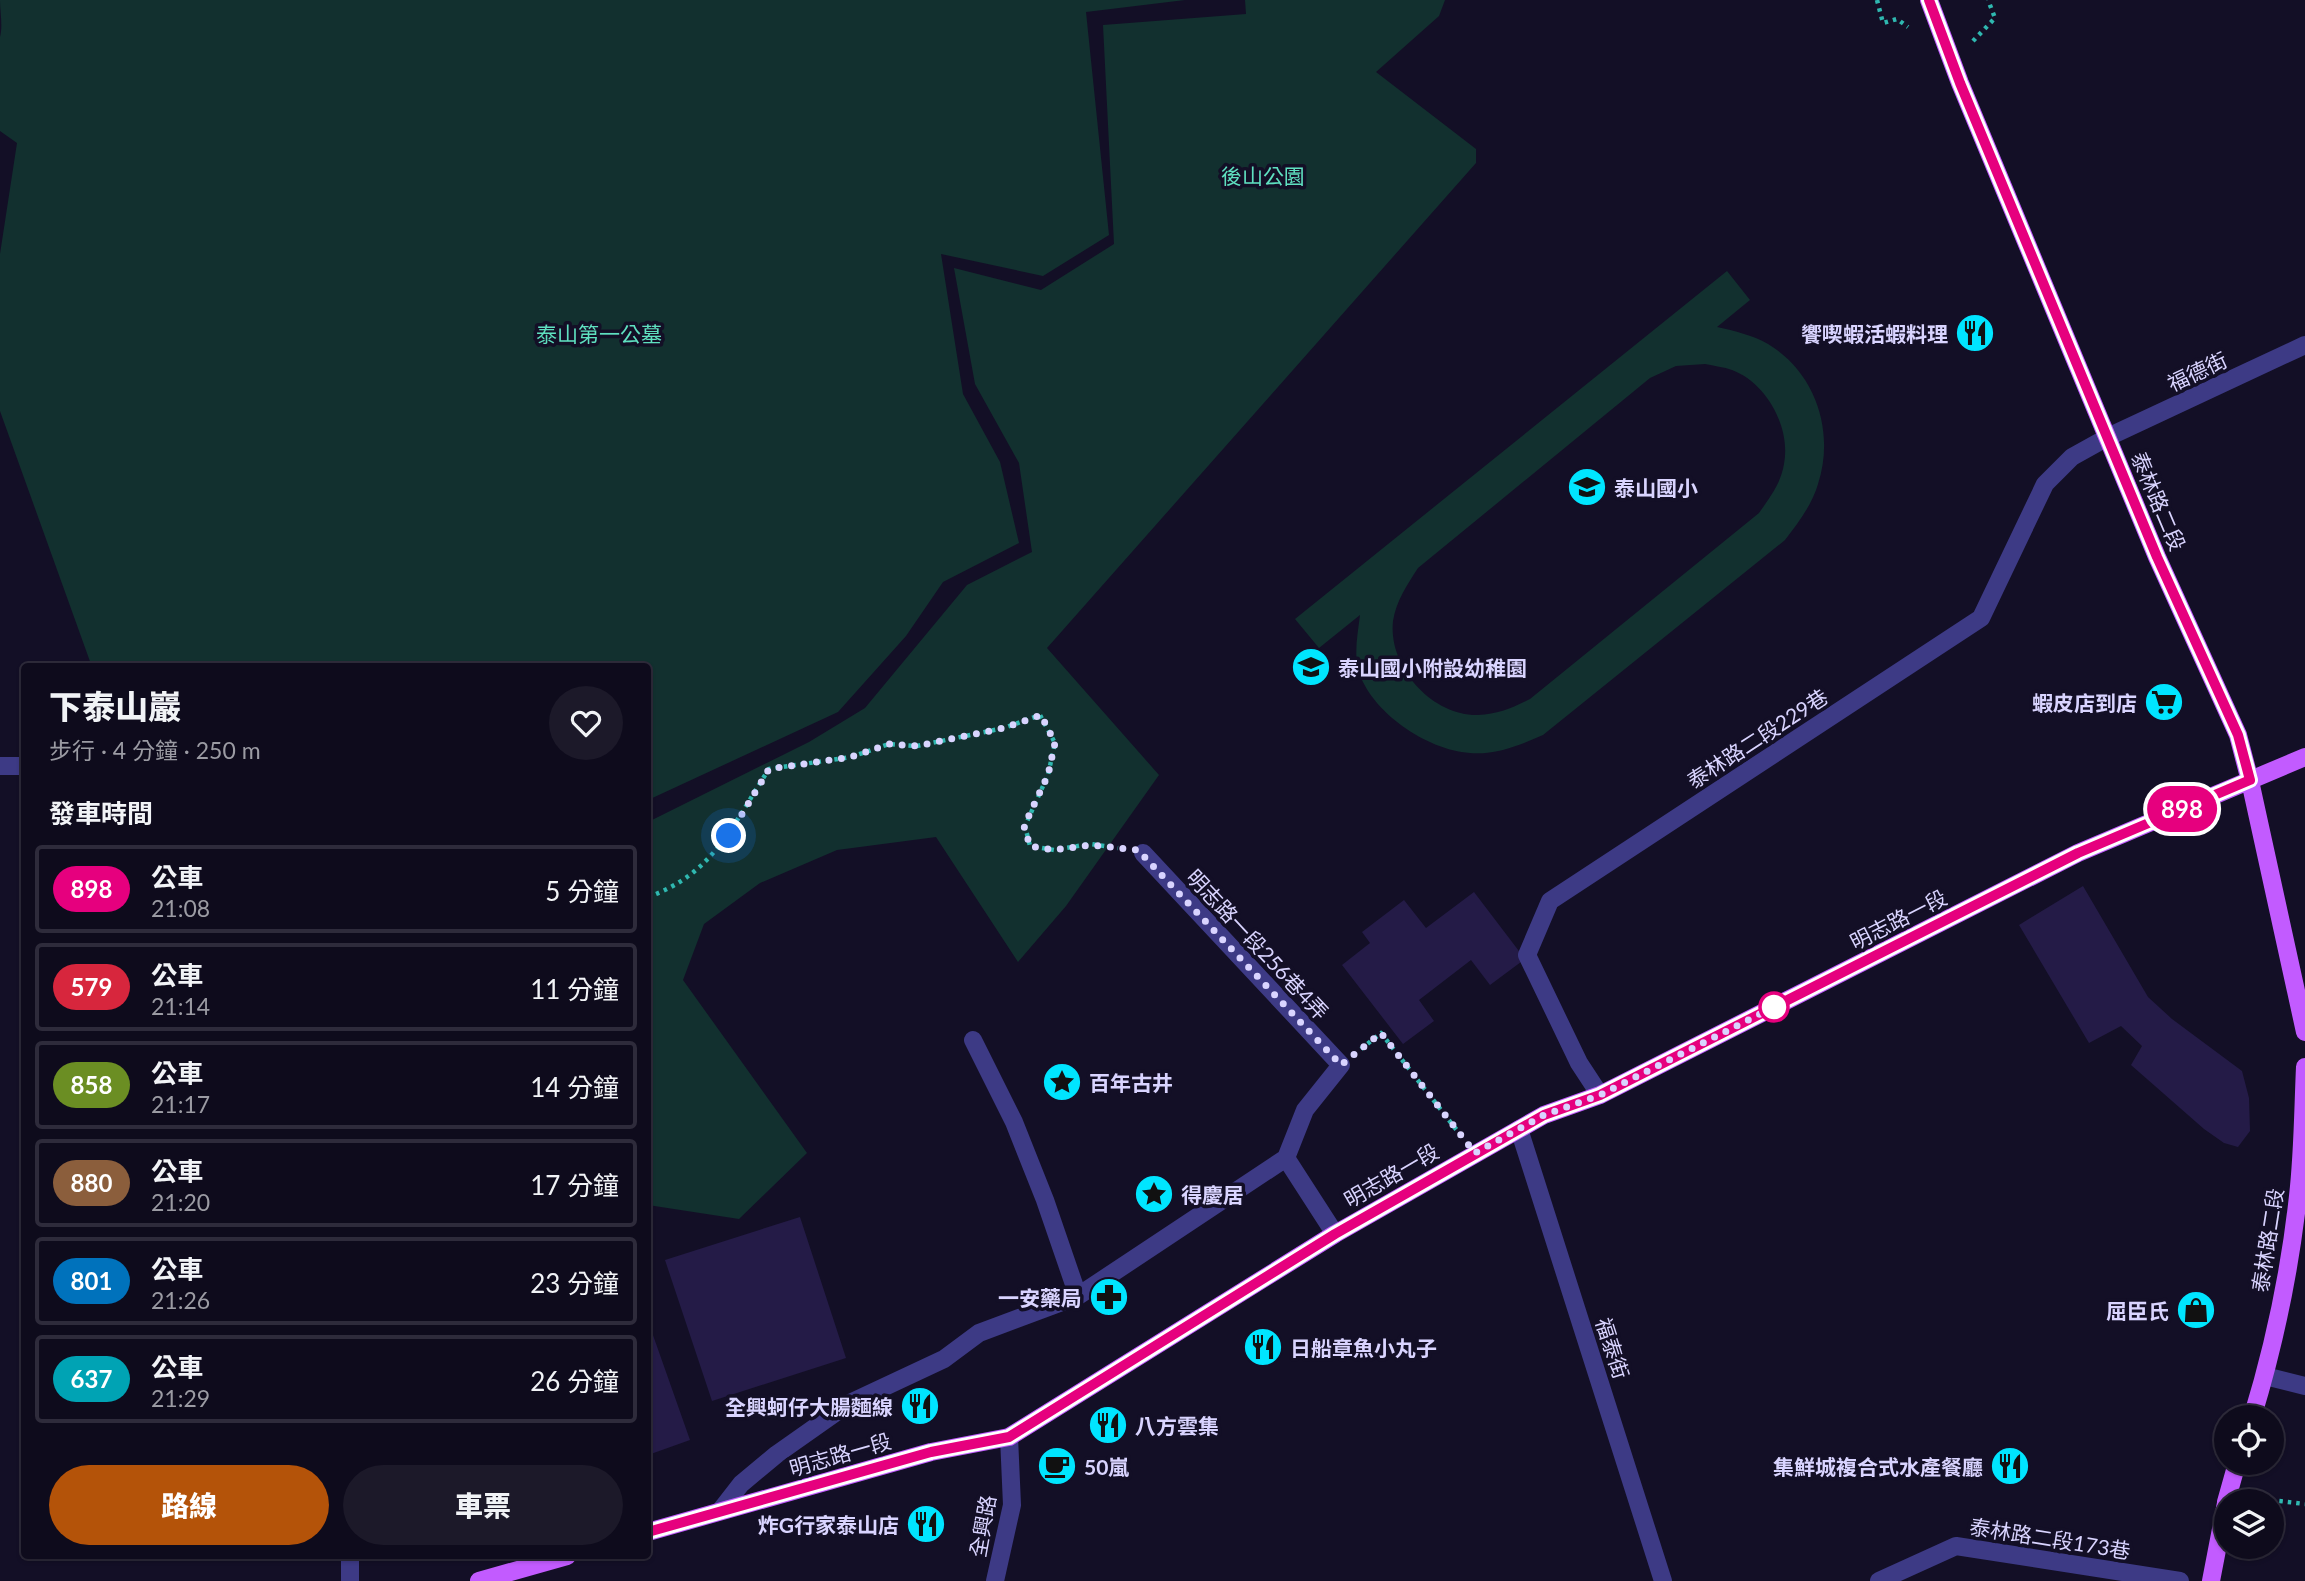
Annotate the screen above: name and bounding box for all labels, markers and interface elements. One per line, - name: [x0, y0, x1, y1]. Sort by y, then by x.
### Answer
- park label: 後山公園: [1221, 163, 1305, 188]
- restaurant icon: 饗喫蝦活蝦料理: [1954, 312, 1996, 354]
- park label: 泰山第一公墓: [536, 321, 662, 346]
- place label: 饗喫蝦活蝦料理: [1801, 321, 1948, 346]
- street label: 福德街: [2163, 346, 2231, 396]
- street label: 泰林路二段: [2127, 448, 2191, 554]
- school or university icon: 泰山國小: [1566, 466, 1608, 508]
- place label: 泰山國小: [1614, 475, 1698, 500]
- school or university icon: 泰山國小附設幼稚園: [1290, 646, 1332, 688]
- place label: 泰山國小附設幼稚園: [1338, 655, 1527, 680]
- supermarket icon: 蝦皮店到店: [2143, 681, 2185, 723]
- street label: 泰林路二段229巷: [1682, 683, 1832, 793]
- text: 下泰山巖: [49, 686, 181, 726]
- button: heart: [549, 686, 623, 760]
- place label: 蝦皮店到店: [2032, 690, 2137, 715]
- text: 步行 · 4 分鐘 · 250 m: [49, 736, 261, 764]
- line badge: 898: [2142, 786, 2222, 832]
- text: 898: [2161, 794, 2203, 823]
- text: 發車時間: [49, 797, 153, 829]
- your location: [711, 818, 746, 853]
- text: 公車: [151, 861, 203, 893]
- street label: 明志路一段256巷4弄: [1182, 864, 1334, 1024]
- text: 898: [71, 874, 112, 903]
- text: 5 分鐘: [545, 875, 619, 907]
- street label: 明志路一段: [1846, 884, 1950, 954]
- text: 21:08: [151, 894, 210, 922]
- text: 公車: [151, 959, 203, 991]
- text: 579: [71, 972, 112, 1001]
- text: 11 分鐘: [530, 973, 619, 1005]
- text: 21:14: [151, 992, 210, 1020]
- unlabelled marker: [1759, 992, 1789, 1022]
- text: 公車: [151, 1057, 203, 1089]
- place icon: 百年古井: [1041, 1061, 1083, 1103]
- text: 858: [71, 1070, 112, 1099]
- place label: 百年古井: [1089, 1070, 1173, 1095]
- text: 14 分鐘: [530, 1071, 619, 1103]
- text: 21:17: [151, 1090, 210, 1118]
- street label: 明志路一段: [1339, 1138, 1443, 1212]
- text: 公車: [151, 1155, 203, 1187]
- text: 880: [71, 1168, 112, 1197]
- text: 17 分鐘: [530, 1169, 619, 1201]
- place icon: 得慶居: [1133, 1173, 1175, 1215]
- place label: 得慶居: [1181, 1182, 1244, 1207]
- street label: 泰林路二段: [2246, 1186, 2288, 1294]
- text: 21:20: [151, 1188, 210, 1216]
- text: 公車: [151, 1253, 203, 1285]
- text: 801: [71, 1266, 112, 1295]
- text: 23 分鐘: [530, 1267, 619, 1299]
- pharmacy icon: 一安藥局: [1088, 1276, 1130, 1318]
- place label: 一安藥局: [998, 1285, 1082, 1310]
- text: 21:26: [151, 1286, 210, 1314]
- shop icon: 屈臣氏: [2175, 1289, 2217, 1331]
- place label: 屈臣氏: [2106, 1298, 2169, 1323]
- street label: 福泰街: [1591, 1314, 1635, 1382]
- restaurant icon: 日船章魚小丸子: [1242, 1326, 1284, 1368]
- place label: 日船章魚小丸子: [1290, 1335, 1437, 1360]
- text: 公車: [151, 1351, 203, 1383]
- text: 637: [71, 1364, 112, 1393]
- text: 26 分鐘: [530, 1365, 619, 1397]
- text: 21:29: [151, 1384, 210, 1412]
- restaurant icon: 全興蚵仔大腸麵線: [899, 1385, 941, 1427]
- place label: 全興蚵仔大腸麵線: [725, 1394, 893, 1419]
- restaurant icon: 八方雲集: [1087, 1404, 1129, 1446]
- map controls: [2214, 1405, 2284, 1559]
- button: locate: [2214, 1405, 2284, 1475]
- place label: 八方雲集: [1135, 1413, 1219, 1438]
- street label: 明志路一段: [786, 1428, 894, 1480]
- cafe icon: 50嵐: [1036, 1445, 1078, 1487]
- restaurant icon: 集鮮城複合式水產餐廳: [1989, 1445, 2031, 1487]
- place label: 50嵐: [1084, 1454, 1129, 1479]
- place label: 集鮮城複合式水產餐廳: [1773, 1454, 1983, 1479]
- button: 路線: [49, 1465, 329, 1545]
- button: 車票: [343, 1465, 623, 1545]
- button: layers: [2214, 1489, 2284, 1559]
- street label: 全興路: [964, 1493, 1000, 1559]
- restaurant icon: 炸G行家泰山店: [905, 1503, 947, 1545]
- place label: 炸G行家泰山店: [758, 1512, 899, 1537]
- street label: 泰林路二段173巷: [1968, 1513, 2132, 1563]

